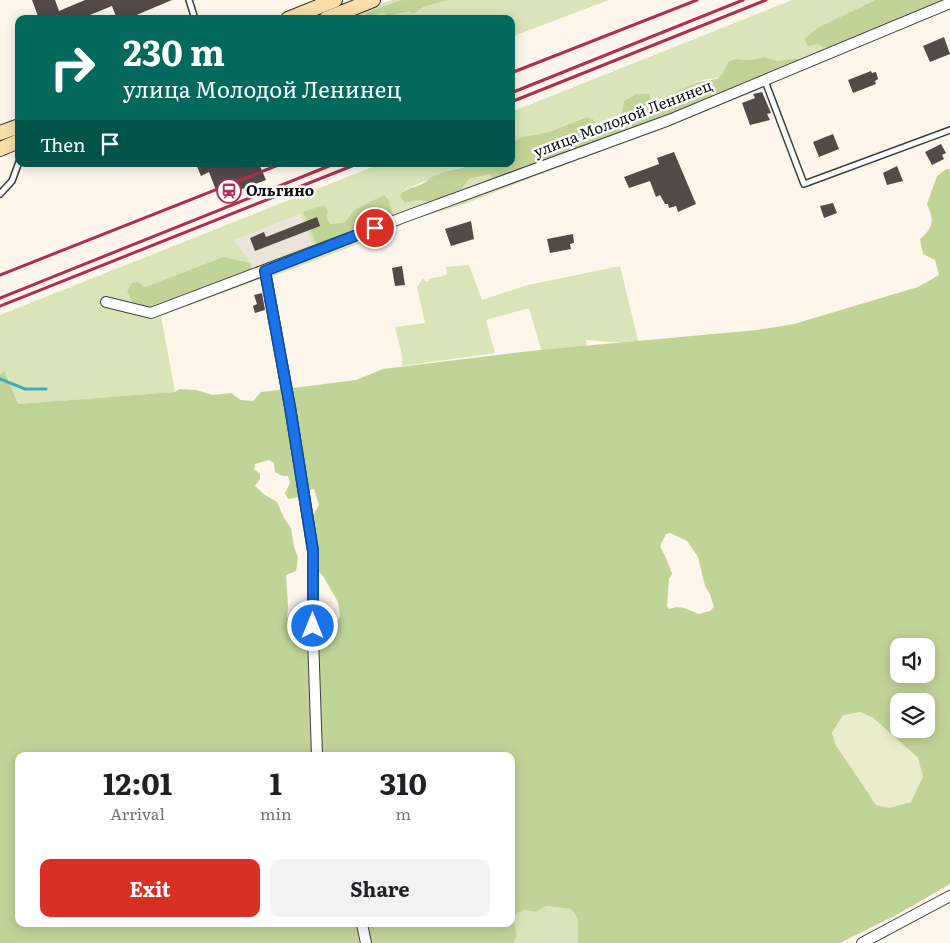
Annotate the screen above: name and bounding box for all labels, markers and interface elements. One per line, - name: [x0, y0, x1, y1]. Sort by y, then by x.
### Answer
- text: 230 m: [123, 25, 225, 77]
- icon: right: [40, 35, 105, 100]
- text: улица Молодой Ленинец: [123, 72, 401, 105]
- street label: улица Молодой Ленинец: [530, 73, 715, 162]
- text: Then: [40, 130, 86, 158]
- icon: arrive: [96, 130, 124, 158]
- station icon: Ольгино: [216, 178, 242, 204]
- place label: Ольгино: [246, 178, 314, 201]
- pin: [354, 207, 396, 249]
- icon: arrive: [361, 214, 389, 242]
- position arrow: [286, 599, 338, 651]
- map controls: [890, 638, 935, 738]
- button: sound: [890, 638, 935, 683]
- button: layers: [890, 693, 935, 738]
- text: 12:01: [103, 760, 172, 804]
- text: 1: [270, 760, 282, 804]
- text: 310: [379, 760, 427, 804]
- text: Arrival: [110, 801, 165, 825]
- text: min: [260, 801, 292, 825]
- text: m: [395, 801, 411, 825]
- button: Exit: [40, 859, 260, 917]
- button: Share: [270, 859, 490, 917]

